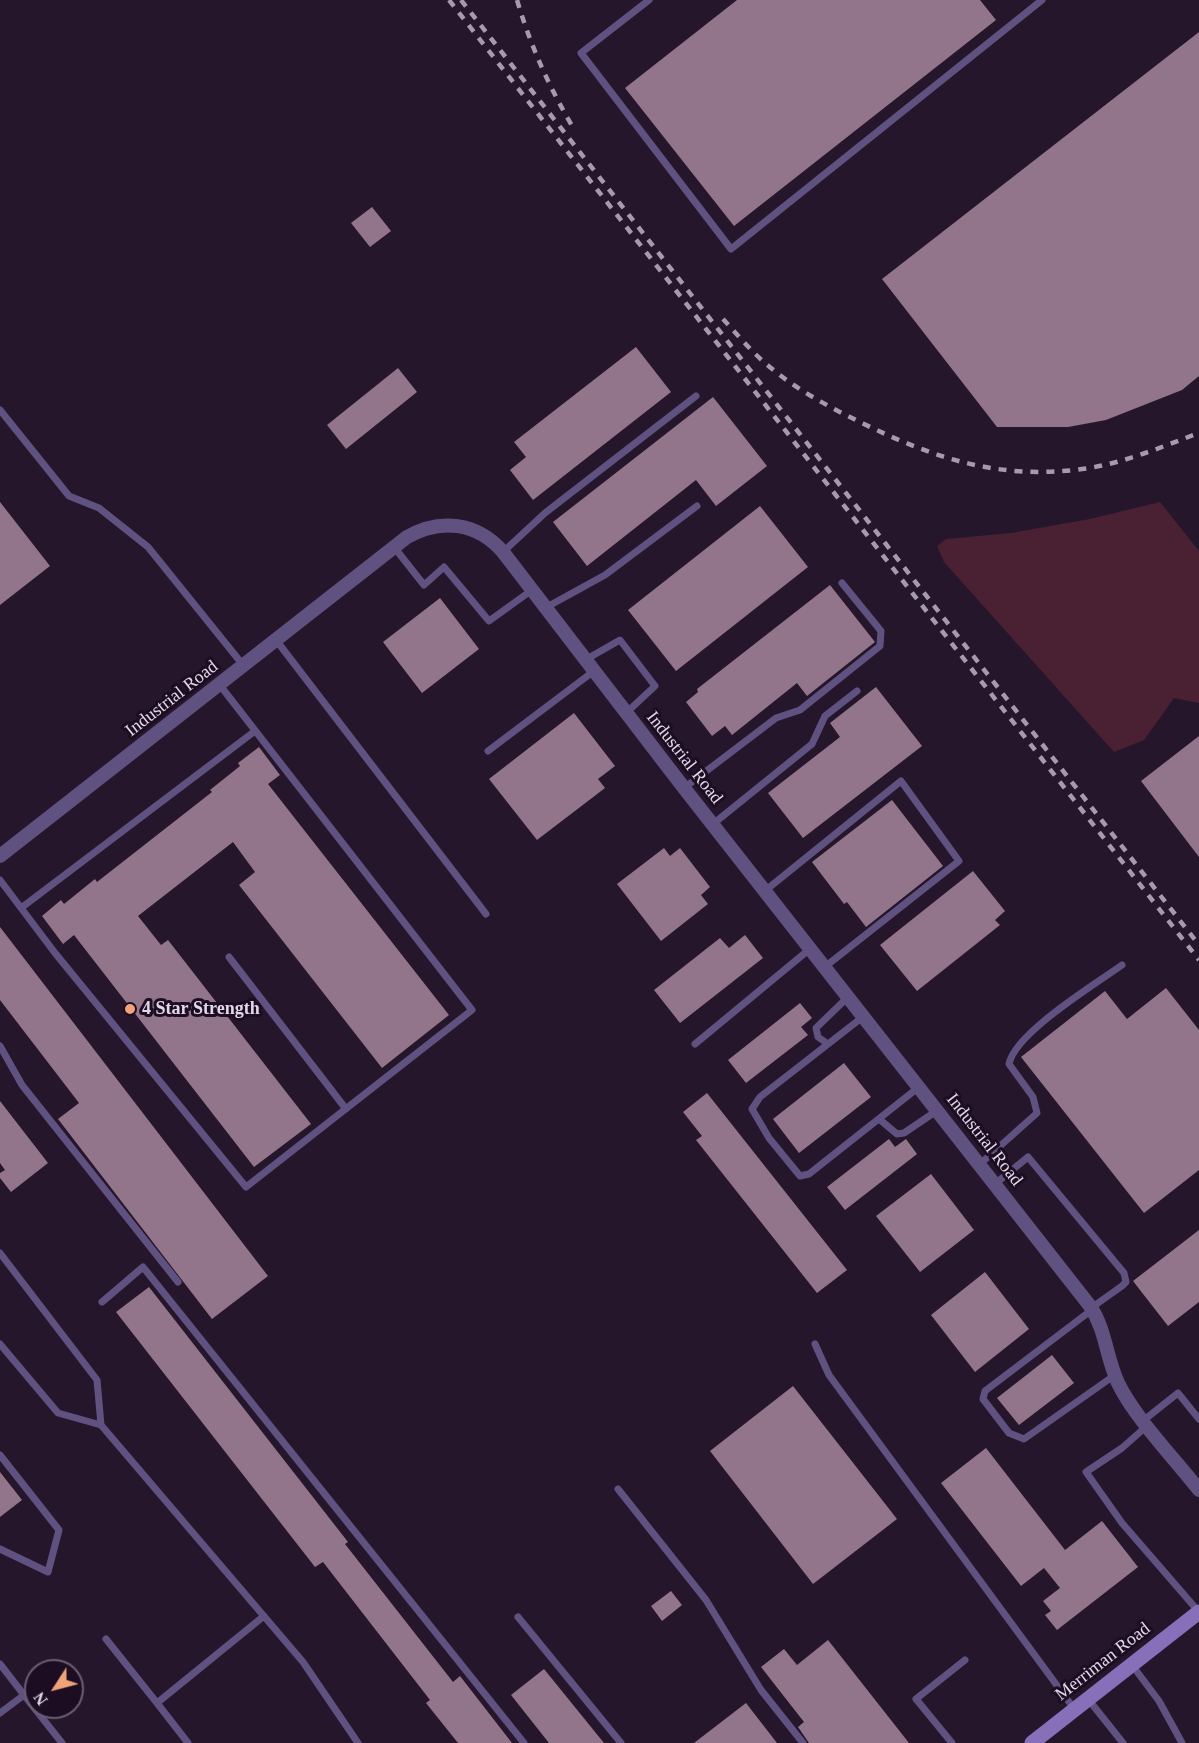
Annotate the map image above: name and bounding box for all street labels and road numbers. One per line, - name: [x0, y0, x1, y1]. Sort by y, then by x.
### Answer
- street label: Industrial Road: [121, 656, 223, 742]
- street label: Industrial Road: [641, 707, 727, 809]
- street label: Industrial Road: [941, 1089, 1027, 1191]
- street label: Merriman Road: [1051, 1618, 1155, 1706]

